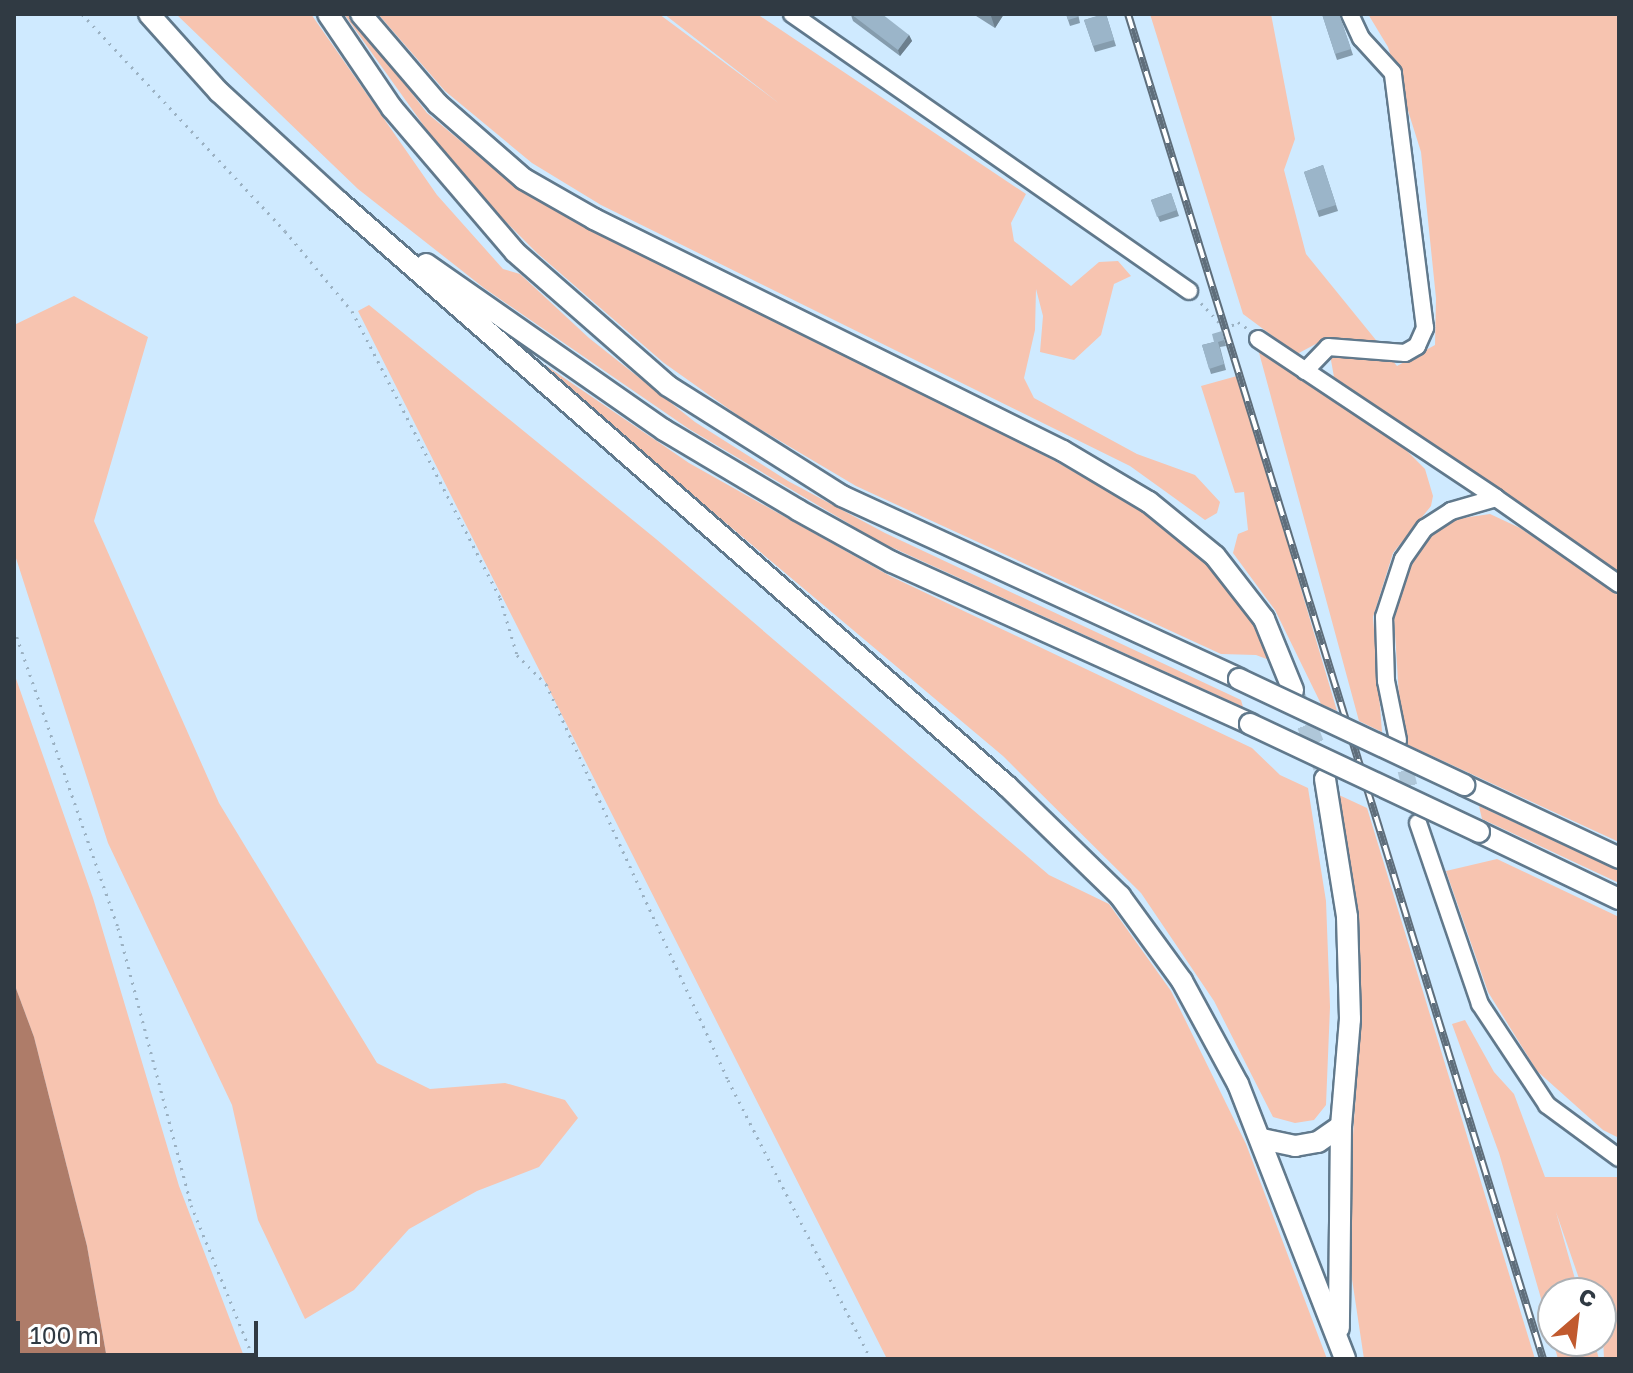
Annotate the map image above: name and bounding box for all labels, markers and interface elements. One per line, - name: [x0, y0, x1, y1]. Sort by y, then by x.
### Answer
- north arrow: [1537, 1277, 1617, 1357]
- text: С: [1574, 1282, 1601, 1313]
- scale bar: [20, 1305, 262, 1355]
- text: 100 m: [30, 1320, 99, 1349]

